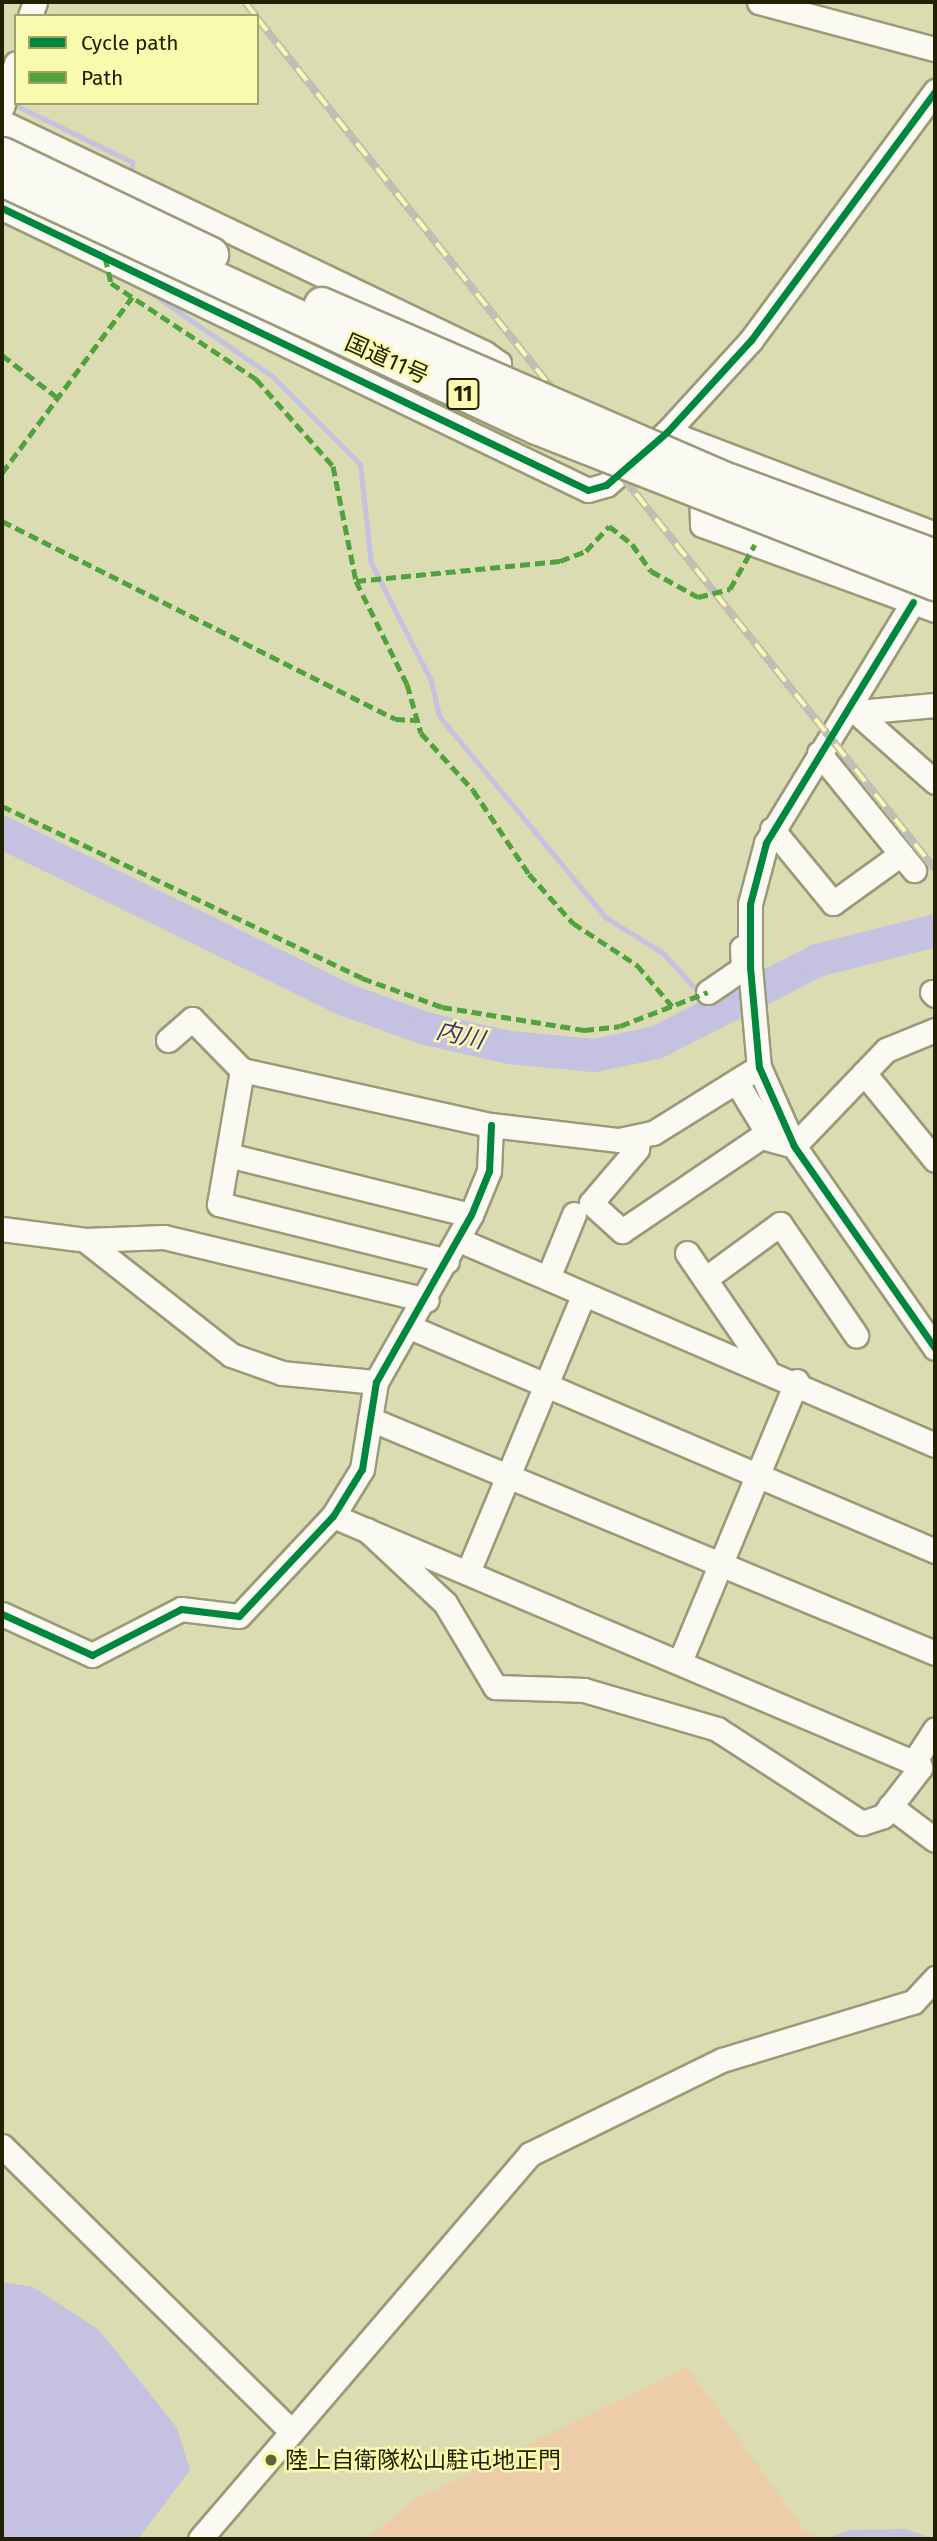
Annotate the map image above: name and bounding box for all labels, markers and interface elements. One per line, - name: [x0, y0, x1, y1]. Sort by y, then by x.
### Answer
- legend: [14, 14, 259, 105]
- text: Cycle path: [81, 30, 179, 56]
- text: Path: [81, 65, 123, 91]
- street label: 国道11号: [341, 328, 433, 390]
- road number: 11: [446, 376, 480, 412]
- water label: 内川: [433, 1017, 487, 1055]
- place label: 陸上自衛隊松山駐屯地正門: [285, 2446, 561, 2474]
- marker: 陸上自衛隊松山駐屯地正門: [263, 2452, 279, 2468]

